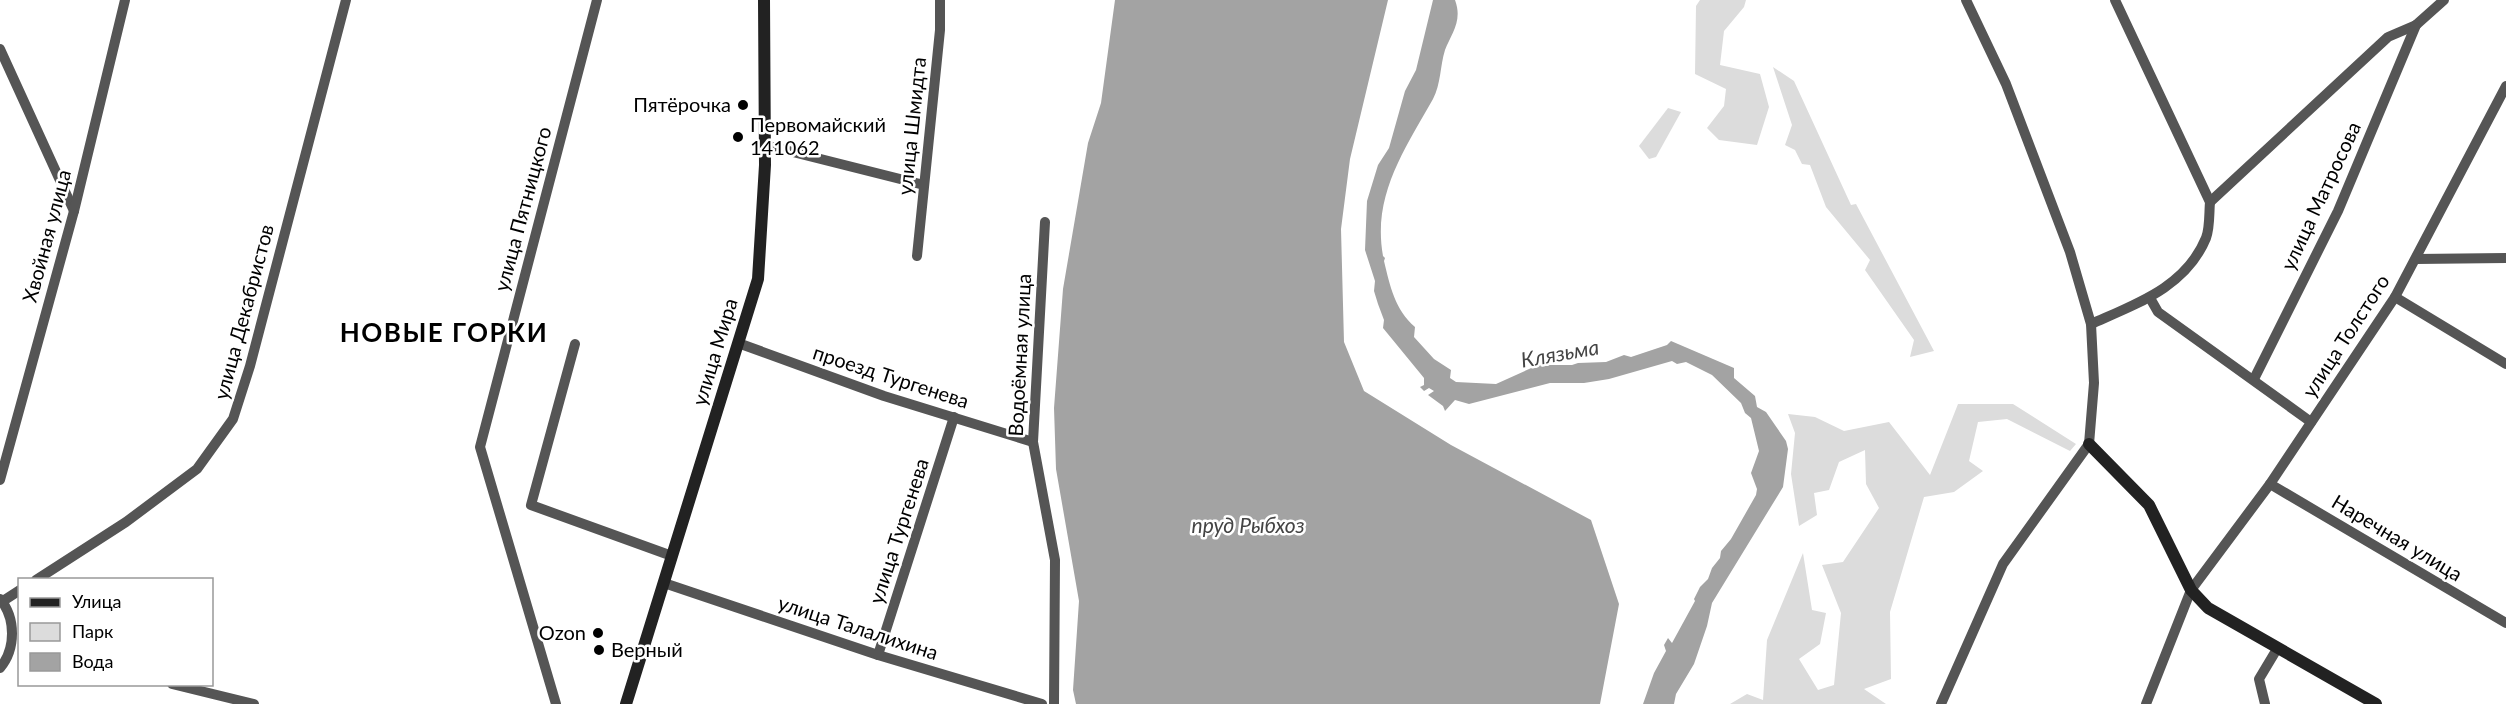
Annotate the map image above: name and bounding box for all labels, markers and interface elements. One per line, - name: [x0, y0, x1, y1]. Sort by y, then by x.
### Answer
- street label: улица Шмидта: [892, 56, 930, 196]
- place label: Пятёрочка: [633, 92, 731, 116]
- marker: Пятёрочка: [736, 98, 750, 112]
- place label: Первомайский 141062: [750, 112, 886, 159]
- street label: улица Матросова: [2275, 118, 2365, 274]
- street label: улица Пятницкого: [489, 124, 556, 294]
- marker: Первомайский 141062: [731, 130, 745, 144]
- street label: Хвойная улица: [17, 167, 75, 305]
- street label: улица Декабристов: [208, 221, 278, 402]
- street label: улица Толстого: [2297, 270, 2394, 401]
- street label: Водоёмная улица: [1003, 273, 1035, 437]
- street label: улица Мира: [686, 295, 742, 408]
- district label: НОВЫЕ ГОРКИ: [340, 316, 548, 348]
- water label: Клязьма: [1519, 333, 1601, 372]
- street label: проезд Тургенева: [810, 340, 972, 413]
- street label: улица Тургенева: [863, 455, 933, 606]
- street label: Наречная улица: [2328, 489, 2467, 585]
- water label: пруд Рыбхоз: [1192, 512, 1304, 537]
- legend: [18, 578, 213, 686]
- text: Улица: [72, 590, 122, 612]
- street label: улица Талалихина: [775, 590, 941, 664]
- text: Парк: [72, 620, 114, 642]
- place label: Ozon: [539, 620, 586, 644]
- marker: Ozon: [591, 626, 605, 640]
- place label: Верный: [611, 637, 683, 661]
- marker: Верный: [592, 643, 606, 657]
- text: Вода: [72, 650, 113, 672]

